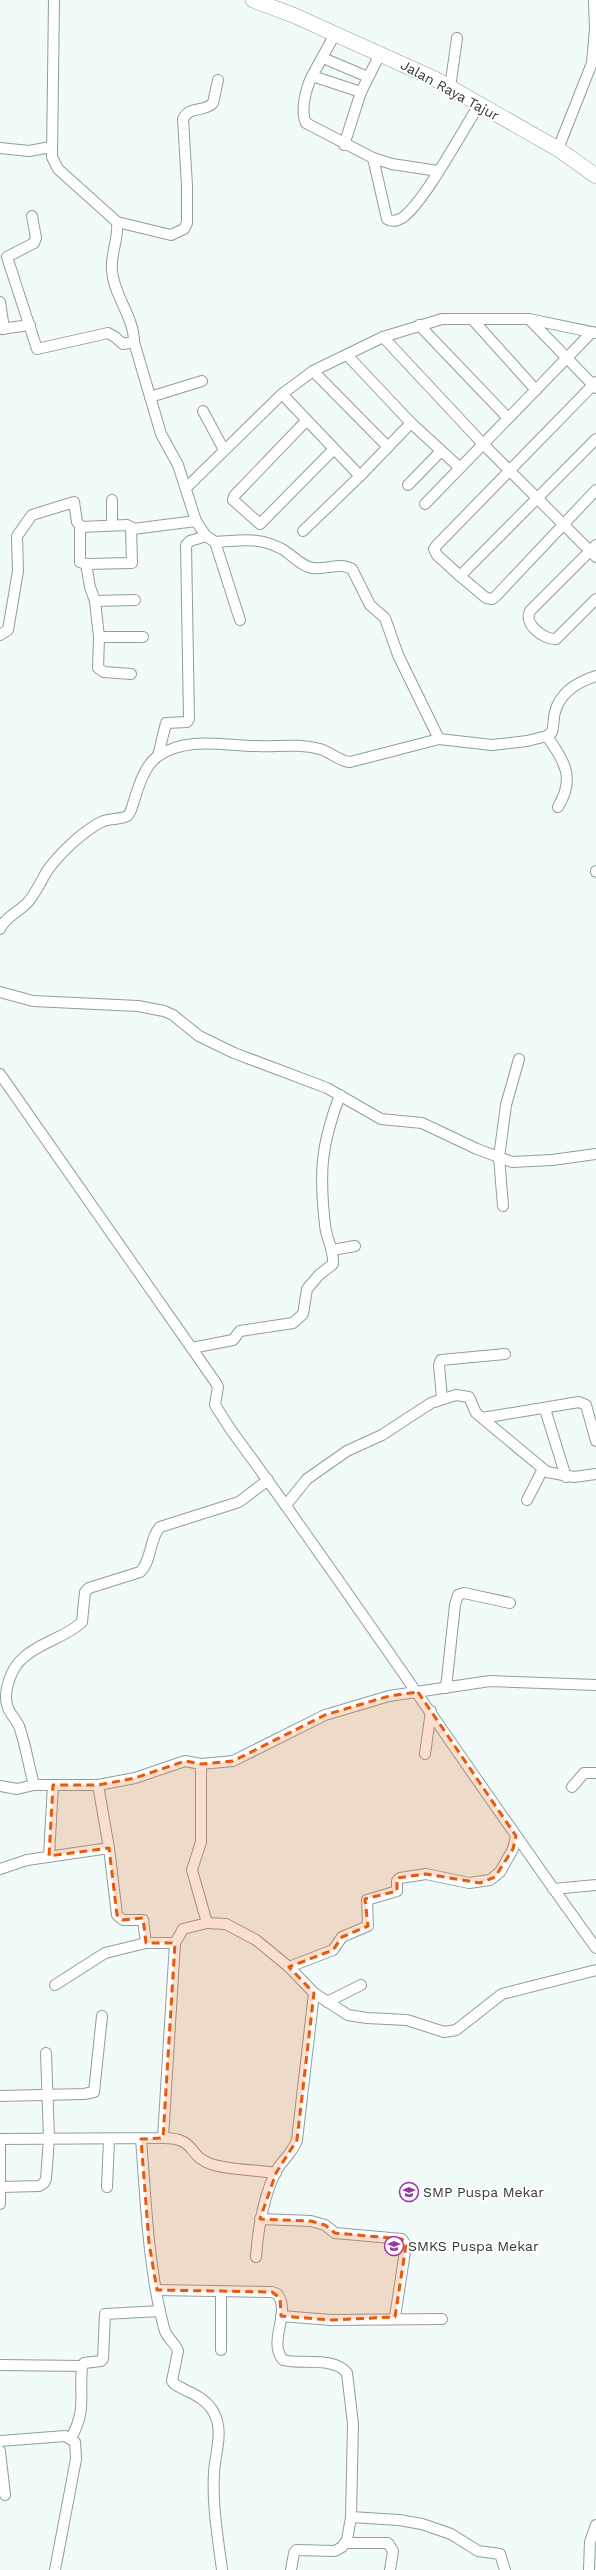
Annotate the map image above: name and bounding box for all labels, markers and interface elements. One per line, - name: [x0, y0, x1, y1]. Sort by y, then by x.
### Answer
- street label: Jalan Raya Tajur: [398, 56, 502, 124]
- school or university icon: SMP Puspa Mekar: [398, 2181, 420, 2203]
- place label: SMP Puspa Mekar: [423, 2184, 544, 2200]
- school or university icon: SMKS Puspa Mekar: [383, 2235, 405, 2257]
- place label: SMKS Puspa Mekar: [408, 2238, 539, 2254]

